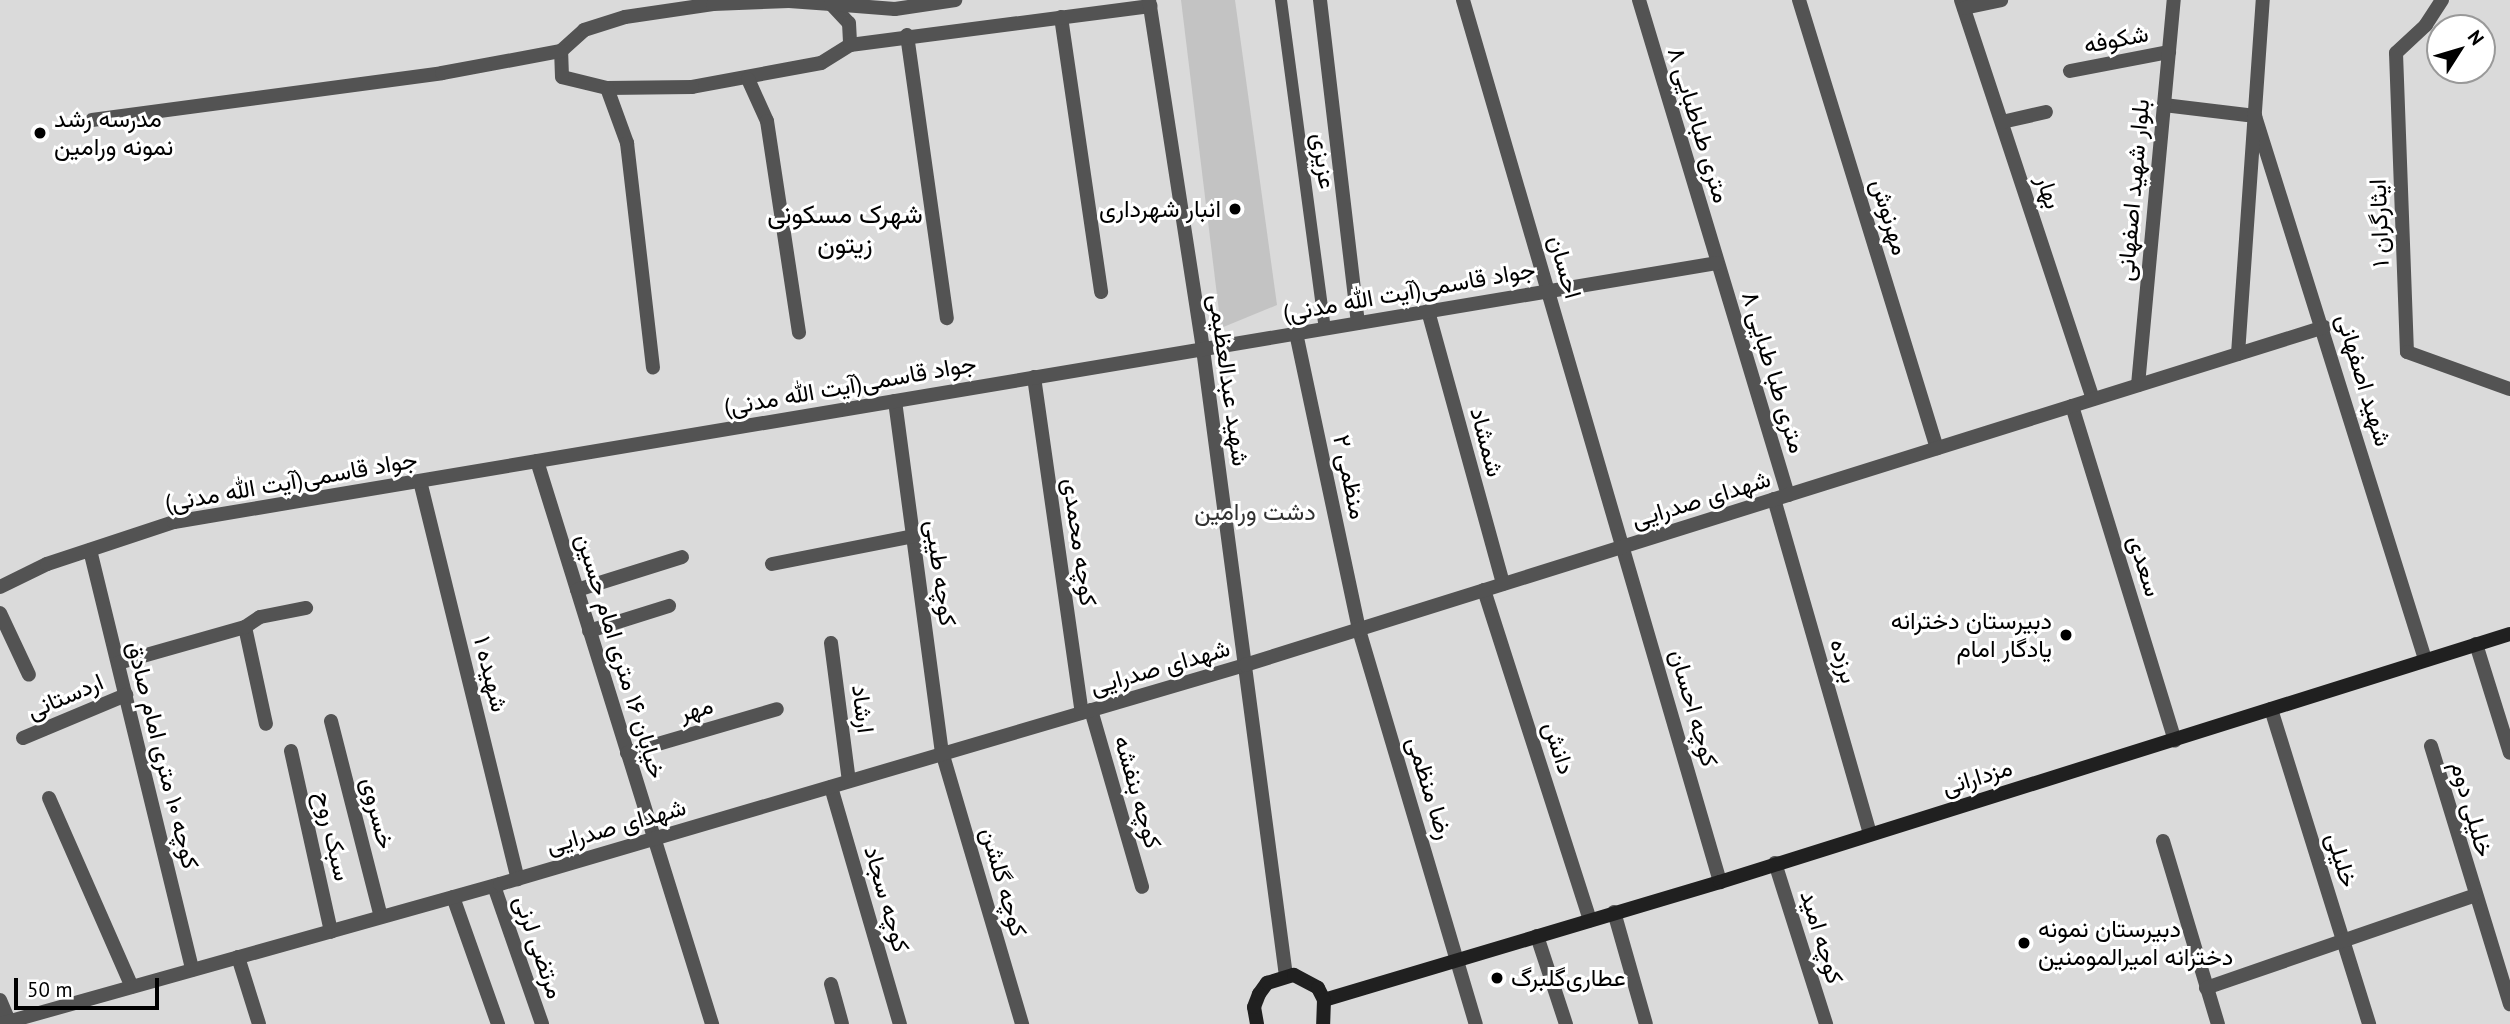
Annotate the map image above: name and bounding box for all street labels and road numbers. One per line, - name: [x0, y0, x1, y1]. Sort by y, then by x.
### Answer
- street label: شکوفه: [2081, 19, 2151, 59]
- street label: ۸ متری طباطبایی: [1662, 44, 1736, 206]
- street label: بلوار شهید اصفهانی: [2111, 98, 2155, 282]
- street label: عزیزی: [1306, 131, 1342, 191]
- street label: بهار: [2030, 172, 2068, 212]
- street label: مهرنوش: [1865, 175, 1915, 259]
- street label: ایثارگران ۱: [2363, 179, 2395, 267]
- street label: احسان: [1542, 232, 1588, 302]
- street label: جواد قاسمی(آیت الله مدنی): [1281, 255, 1537, 327]
- street label: ۸ متری طبا طبایی: [1736, 288, 1812, 456]
- street label: شهید عبدالعظیمی: [1203, 292, 1255, 468]
- street label: شهید اصفهانی: [2330, 310, 2398, 450]
- street label: جواد قاسمی(آیت الله مدنی): [722, 349, 978, 421]
- street label: شمشاد: [1464, 404, 1510, 480]
- street label: منظمی ۲: [1327, 432, 1373, 522]
- street label: جواد قاسمی(آیت الله مدنی): [163, 445, 419, 517]
- street label: شهدای صدرایی: [1628, 464, 1774, 534]
- street label: کوچه محمدی: [1057, 476, 1103, 608]
- street label: کوچه طیبی: [919, 518, 963, 628]
- street label: خیابان ۱۶ متری امام حسین: [570, 530, 672, 782]
- street label: سعدی: [2122, 532, 2168, 600]
- street label: شهیده ۱: [468, 633, 514, 715]
- street label: شهدای صدرایی: [1087, 633, 1233, 701]
- street label: برزده: [1824, 635, 1864, 687]
- street label: کوچه ۱۰ متری امام صادق: [121, 638, 205, 872]
- street label: کوچه احسان: [1664, 646, 1724, 770]
- street label: اردستانی: [22, 667, 108, 725]
- street label: ارشاد: [846, 683, 880, 735]
- street label: مهر: [676, 690, 716, 728]
- street label: دانش: [1537, 718, 1581, 778]
- street label: کوچه بنفشه: [1108, 732, 1168, 852]
- street label: رضا منظمی: [1401, 733, 1459, 843]
- street label: مزدارانی: [1938, 753, 2016, 801]
- street label: خلیلی دوم: [2445, 758, 2499, 860]
- street label: خسروی: [355, 774, 401, 852]
- street label: سبک روح: [309, 789, 357, 883]
- street label: شهدای صدرایی: [543, 792, 689, 860]
- street label: کوچه گلشن: [975, 824, 1033, 940]
- street label: خلیلی: [2320, 829, 2364, 891]
- street label: کوچه سجاد: [858, 842, 916, 956]
- street label: کوچه امید: [1794, 887, 1850, 987]
- street label: مرتضی لرنی: [508, 892, 570, 1002]

